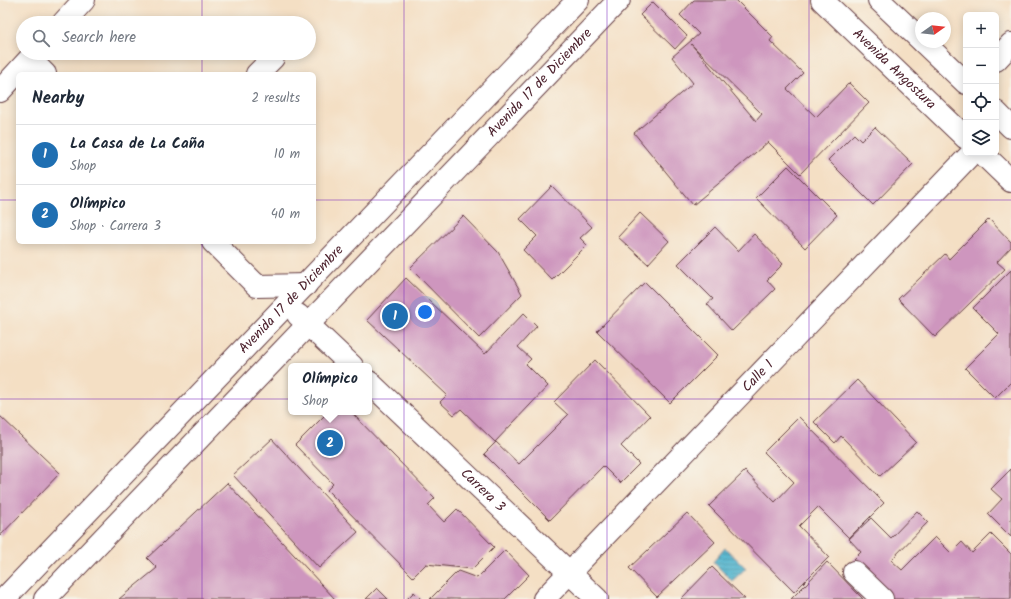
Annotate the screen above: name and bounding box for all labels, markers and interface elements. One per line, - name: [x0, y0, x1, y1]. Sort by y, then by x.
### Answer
- north arrow: [915, 12, 951, 48]
- map controls: [963, 12, 999, 156]
- button: +: [963, 12, 999, 48]
- search box: [16, 16, 316, 60]
- street label: Avenida 17 de Diciembre: [482, 23, 598, 142]
- street label: Avenida Angostura: [847, 24, 941, 115]
- text: Search here: [62, 26, 136, 50]
- icon: search: [30, 27, 52, 49]
- button: −: [963, 48, 999, 84]
- button: locate: [963, 84, 999, 120]
- text: Nearby: [32, 85, 84, 112]
- text: 2 results: [252, 88, 300, 109]
- button: layers: [963, 120, 999, 156]
- text: La Casa de La Caña: [70, 132, 205, 156]
- text: 1: [43, 144, 47, 165]
- text: 10 m: [274, 144, 300, 165]
- text: Shop: [70, 156, 96, 177]
- text: Olímpico: [70, 192, 126, 216]
- text: 2: [41, 204, 49, 225]
- text: 40 m: [271, 204, 300, 225]
- text: Shop · Carrera 3: [70, 216, 161, 237]
- street label: Avenida 17 de Diciembre: [233, 239, 349, 359]
- pin: 1: [382, 301, 408, 331]
- your location: [415, 302, 435, 322]
- street label: Calle 1: [737, 355, 779, 397]
- popup: [288, 363, 372, 415]
- text: Olímpico: [302, 367, 358, 391]
- text: Shop: [302, 391, 328, 412]
- pin: 2: [317, 428, 343, 458]
- street label: Carrera 3: [455, 463, 510, 517]

